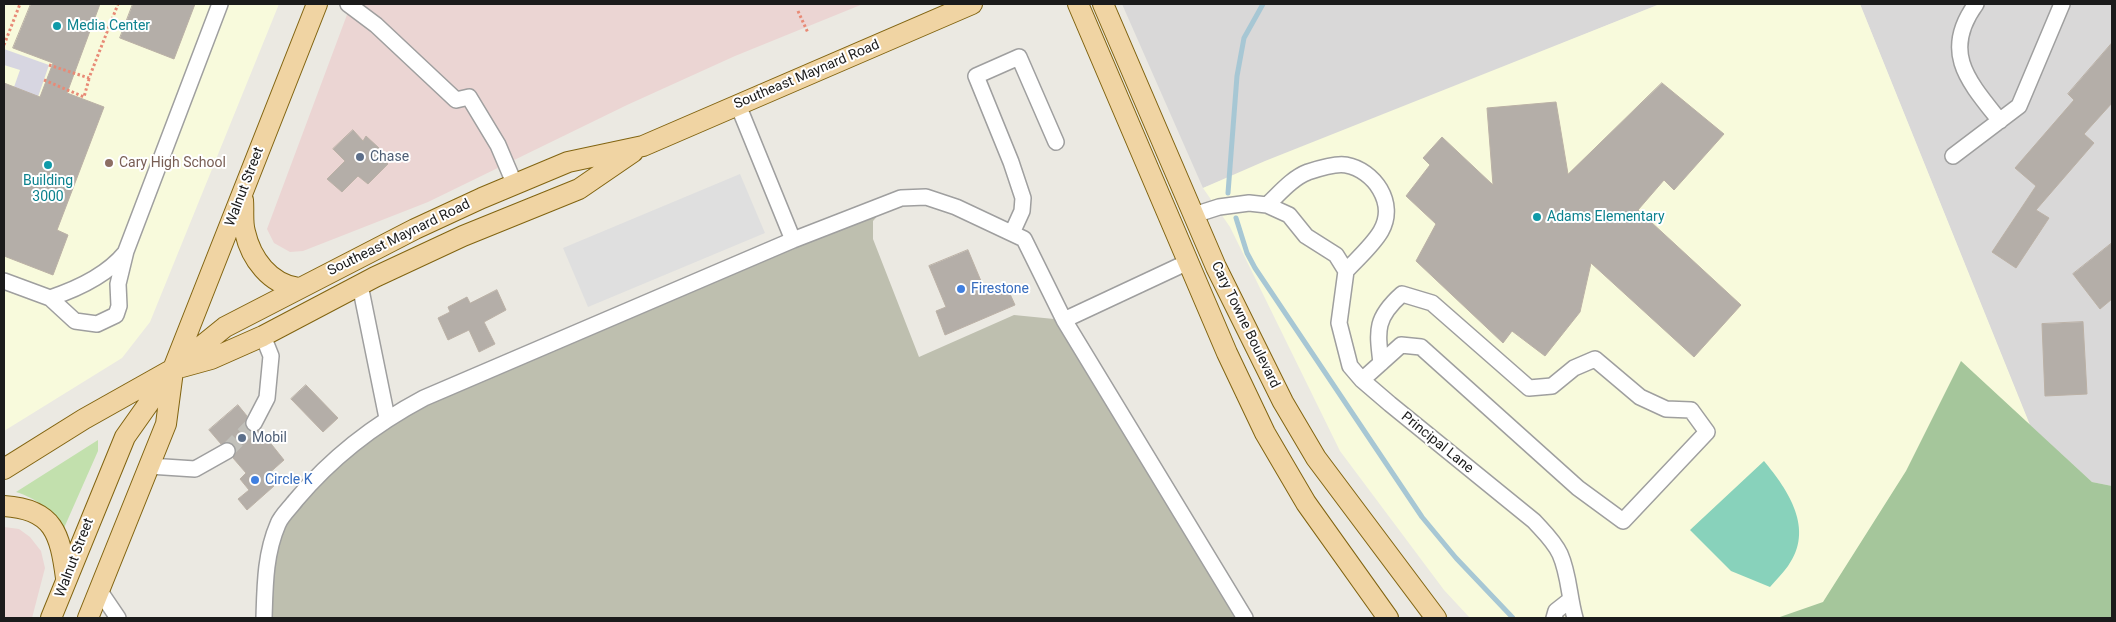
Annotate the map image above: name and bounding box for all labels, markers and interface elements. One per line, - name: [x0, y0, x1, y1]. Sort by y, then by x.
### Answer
- place label: Media Center: [67, 18, 150, 34]
- marker: Media Center: [51, 20, 63, 32]
- street label: Southeast Maynard Road: [732, 37, 882, 113]
- street label: Walnut Street: [222, 145, 268, 229]
- place label: Chase: [370, 149, 409, 165]
- marker: Chase: [354, 151, 366, 163]
- place label: Cary High School: [119, 155, 226, 171]
- marker: Cary High School: [103, 157, 115, 169]
- marker: Building 3000: [42, 159, 54, 171]
- place label: Building 3000: [23, 173, 73, 206]
- street label: Southeast Maynard Road: [325, 196, 473, 280]
- place label: Adams Elementary: [1547, 209, 1665, 225]
- marker: Adams Elementary: [1531, 211, 1543, 223]
- street label: Cary Towne Boulevard: [1207, 259, 1283, 391]
- place label: Firestone: [971, 281, 1029, 297]
- marker: Firestone: [955, 283, 967, 295]
- street label: Principal Lane: [1397, 409, 1477, 477]
- place label: Mobil: [252, 430, 287, 446]
- marker: Mobil: [236, 432, 248, 444]
- place label: Circle K: [265, 472, 313, 488]
- marker: Circle K: [249, 474, 261, 486]
- street label: Walnut Street: [52, 516, 98, 600]

